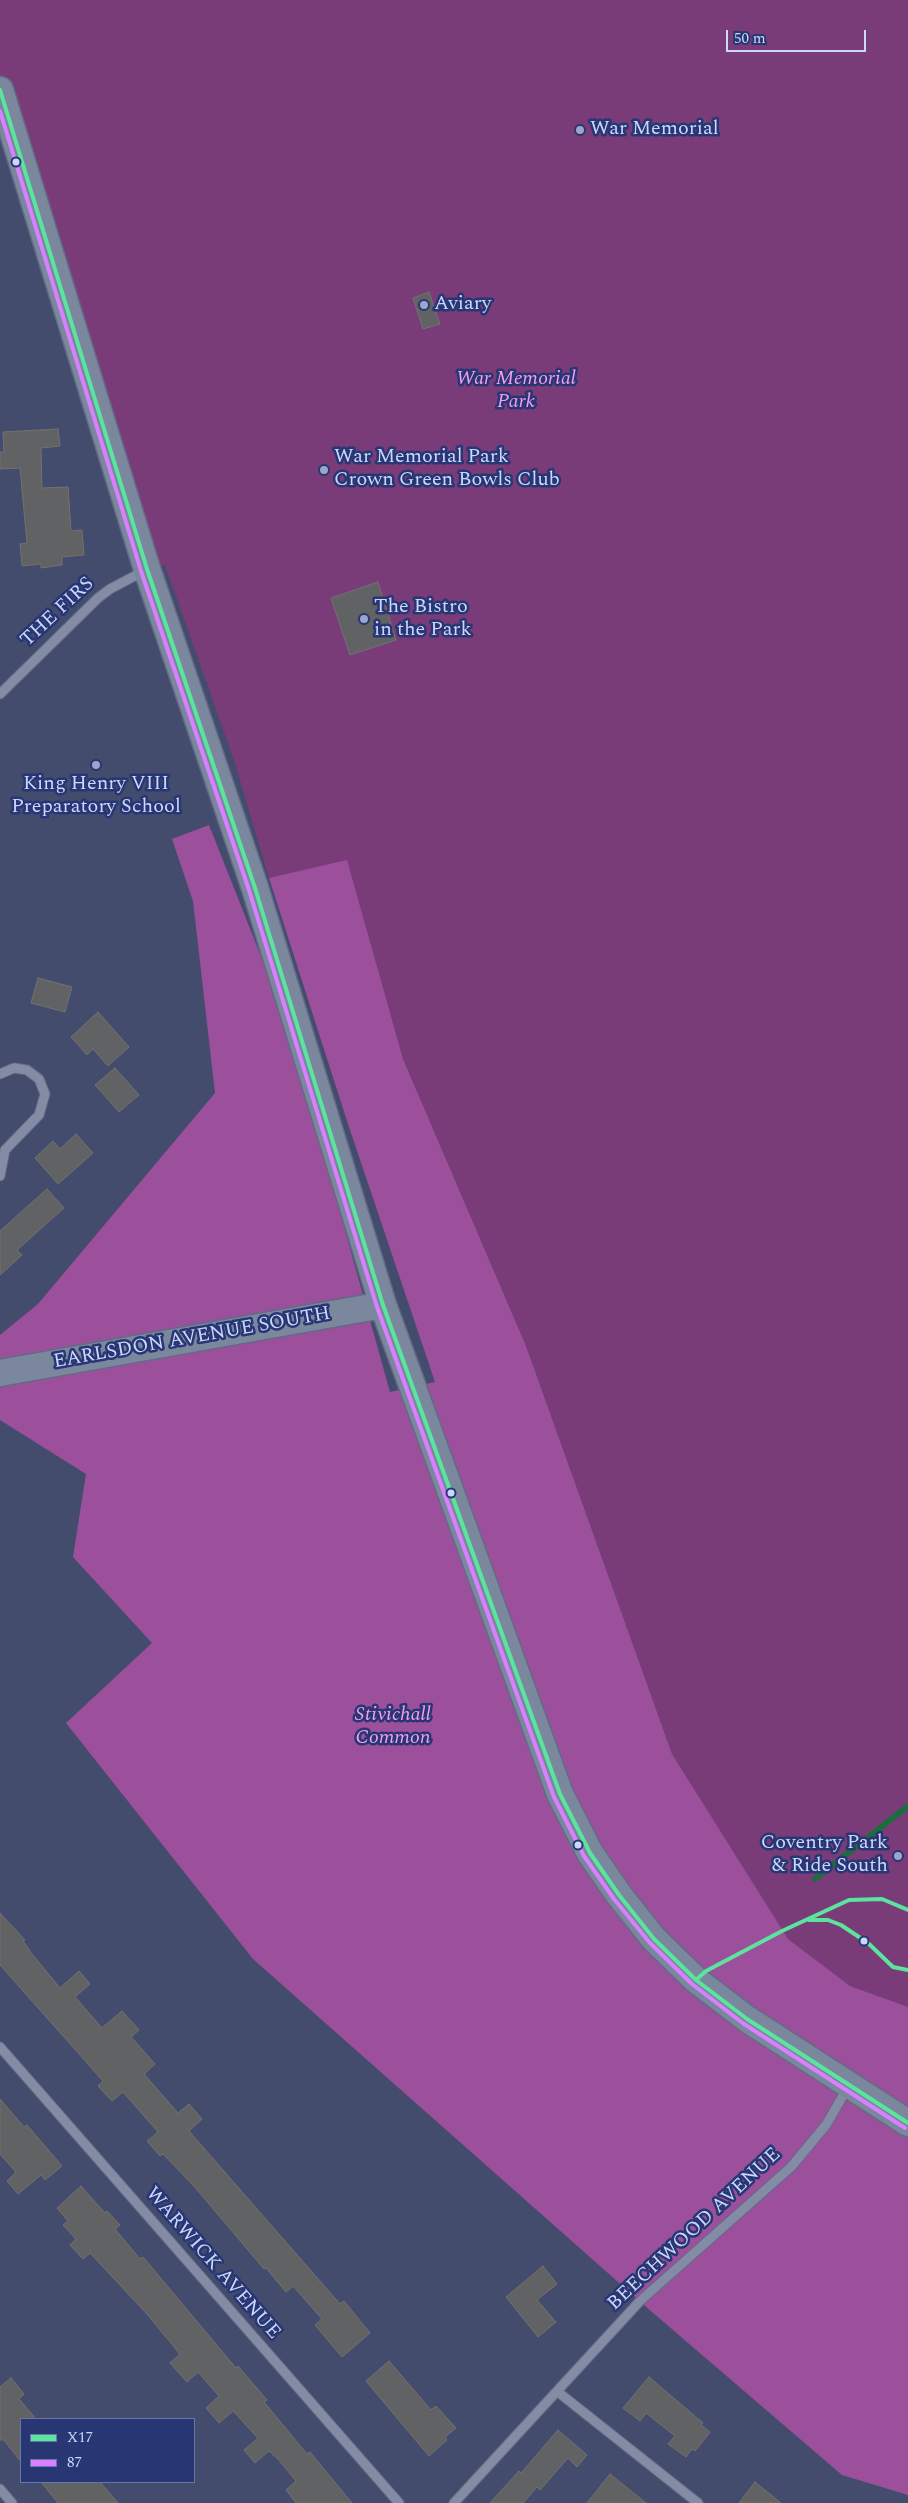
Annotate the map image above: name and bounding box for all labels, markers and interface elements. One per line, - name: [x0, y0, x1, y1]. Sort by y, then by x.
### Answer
- scale bar: [728, 20, 868, 52]
- text: 50 m: [734, 27, 766, 50]
- place label: War Memorial: [590, 118, 719, 142]
- marker: War Memorial: [574, 124, 586, 136]
- unlabelled marker: [11, 157, 21, 167]
- place label: Aviary: [434, 293, 491, 317]
- marker: Aviary: [418, 299, 430, 311]
- park label: War Memorial Park: [456, 368, 576, 415]
- place label: War Memorial Park Crown Green Bowls Club: [334, 446, 560, 493]
- marker: War Memorial Park Crown Green Bowls Club: [318, 464, 330, 476]
- street label: THE FIRS: [16, 573, 100, 653]
- place label: The Bistro in the Park: [374, 596, 472, 643]
- marker: The Bistro in the Park: [358, 613, 370, 625]
- marker: King Henry VIII Preparatory School: [90, 759, 102, 771]
- place label: King Henry VIII Preparatory School: [11, 773, 181, 820]
- street label: EARLSDON AVENUE SOUTH: [52, 1303, 332, 1375]
- unlabelled marker: [446, 1488, 456, 1498]
- park label: Stivichall Common: [355, 1704, 431, 1751]
- place label: Coventry Park & Ride South: [761, 1832, 888, 1879]
- unlabelled marker: [573, 1840, 583, 1850]
- marker: Coventry Park & Ride South: [892, 1850, 904, 1862]
- unlabelled marker: [859, 1936, 869, 1946]
- street label: BEECHWOOD AVENUE: [603, 2143, 787, 2317]
- street label: WARWICK AVENUE: [139, 2183, 285, 2345]
- legend: [20, 2418, 195, 2483]
- text: X17: [67, 2426, 93, 2449]
- text: 87: [67, 2451, 82, 2474]

